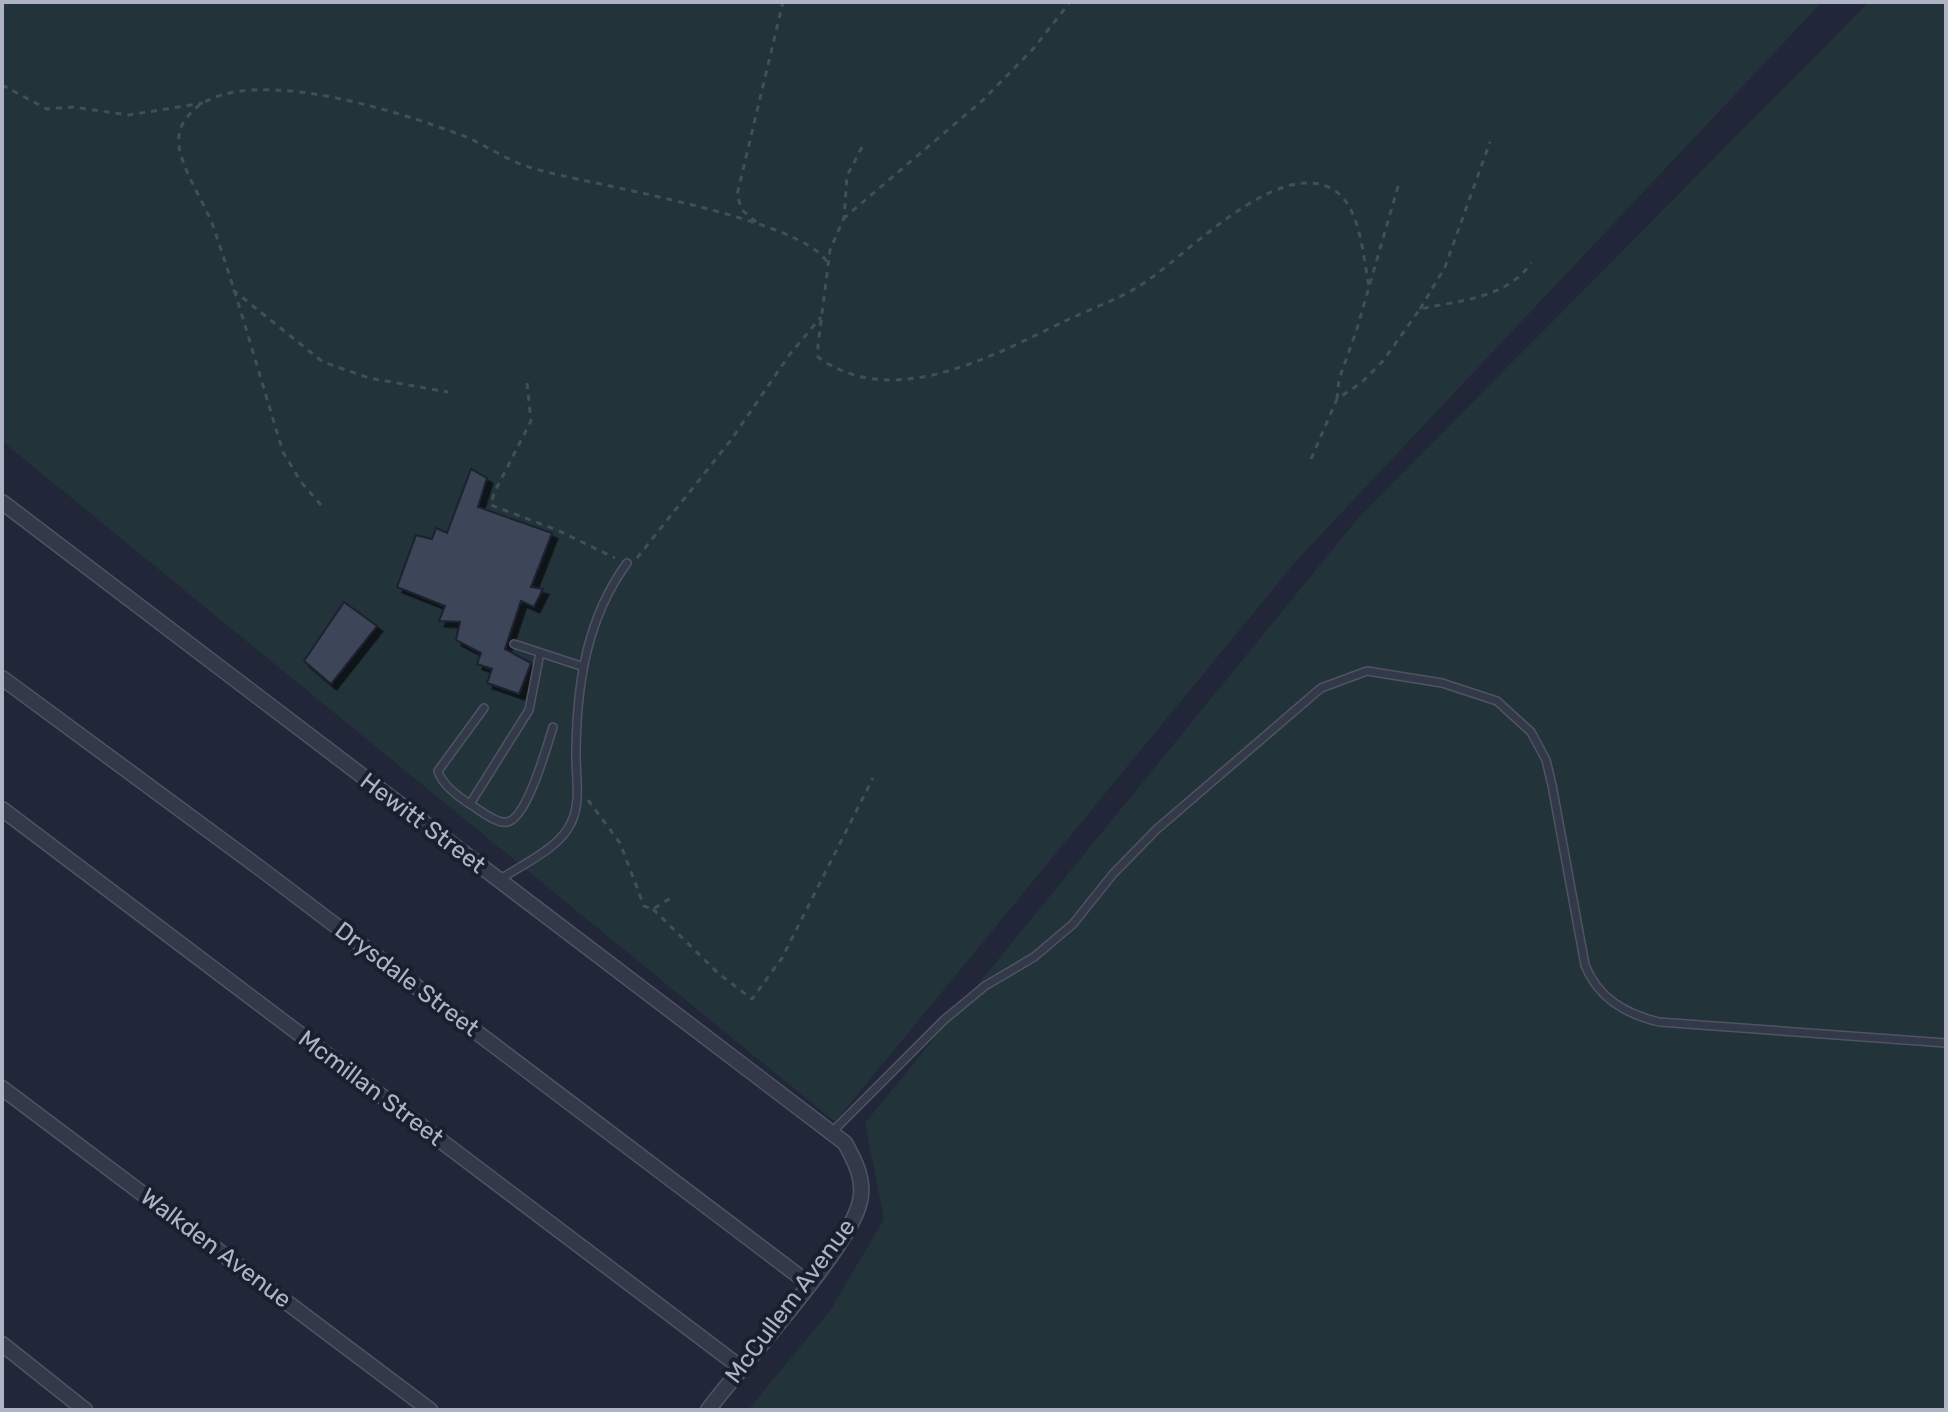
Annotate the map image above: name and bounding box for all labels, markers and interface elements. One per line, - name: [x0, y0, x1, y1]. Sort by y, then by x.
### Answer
- street label: Hewitt Street: [355, 767, 491, 879]
- street label: Drysdale Street: [330, 916, 484, 1042]
- street label: Mcmillan Street: [293, 1024, 449, 1152]
- street label: Walkden Avenue: [135, 1182, 297, 1314]
- street label: McCullem Avenue: [719, 1213, 861, 1389]

